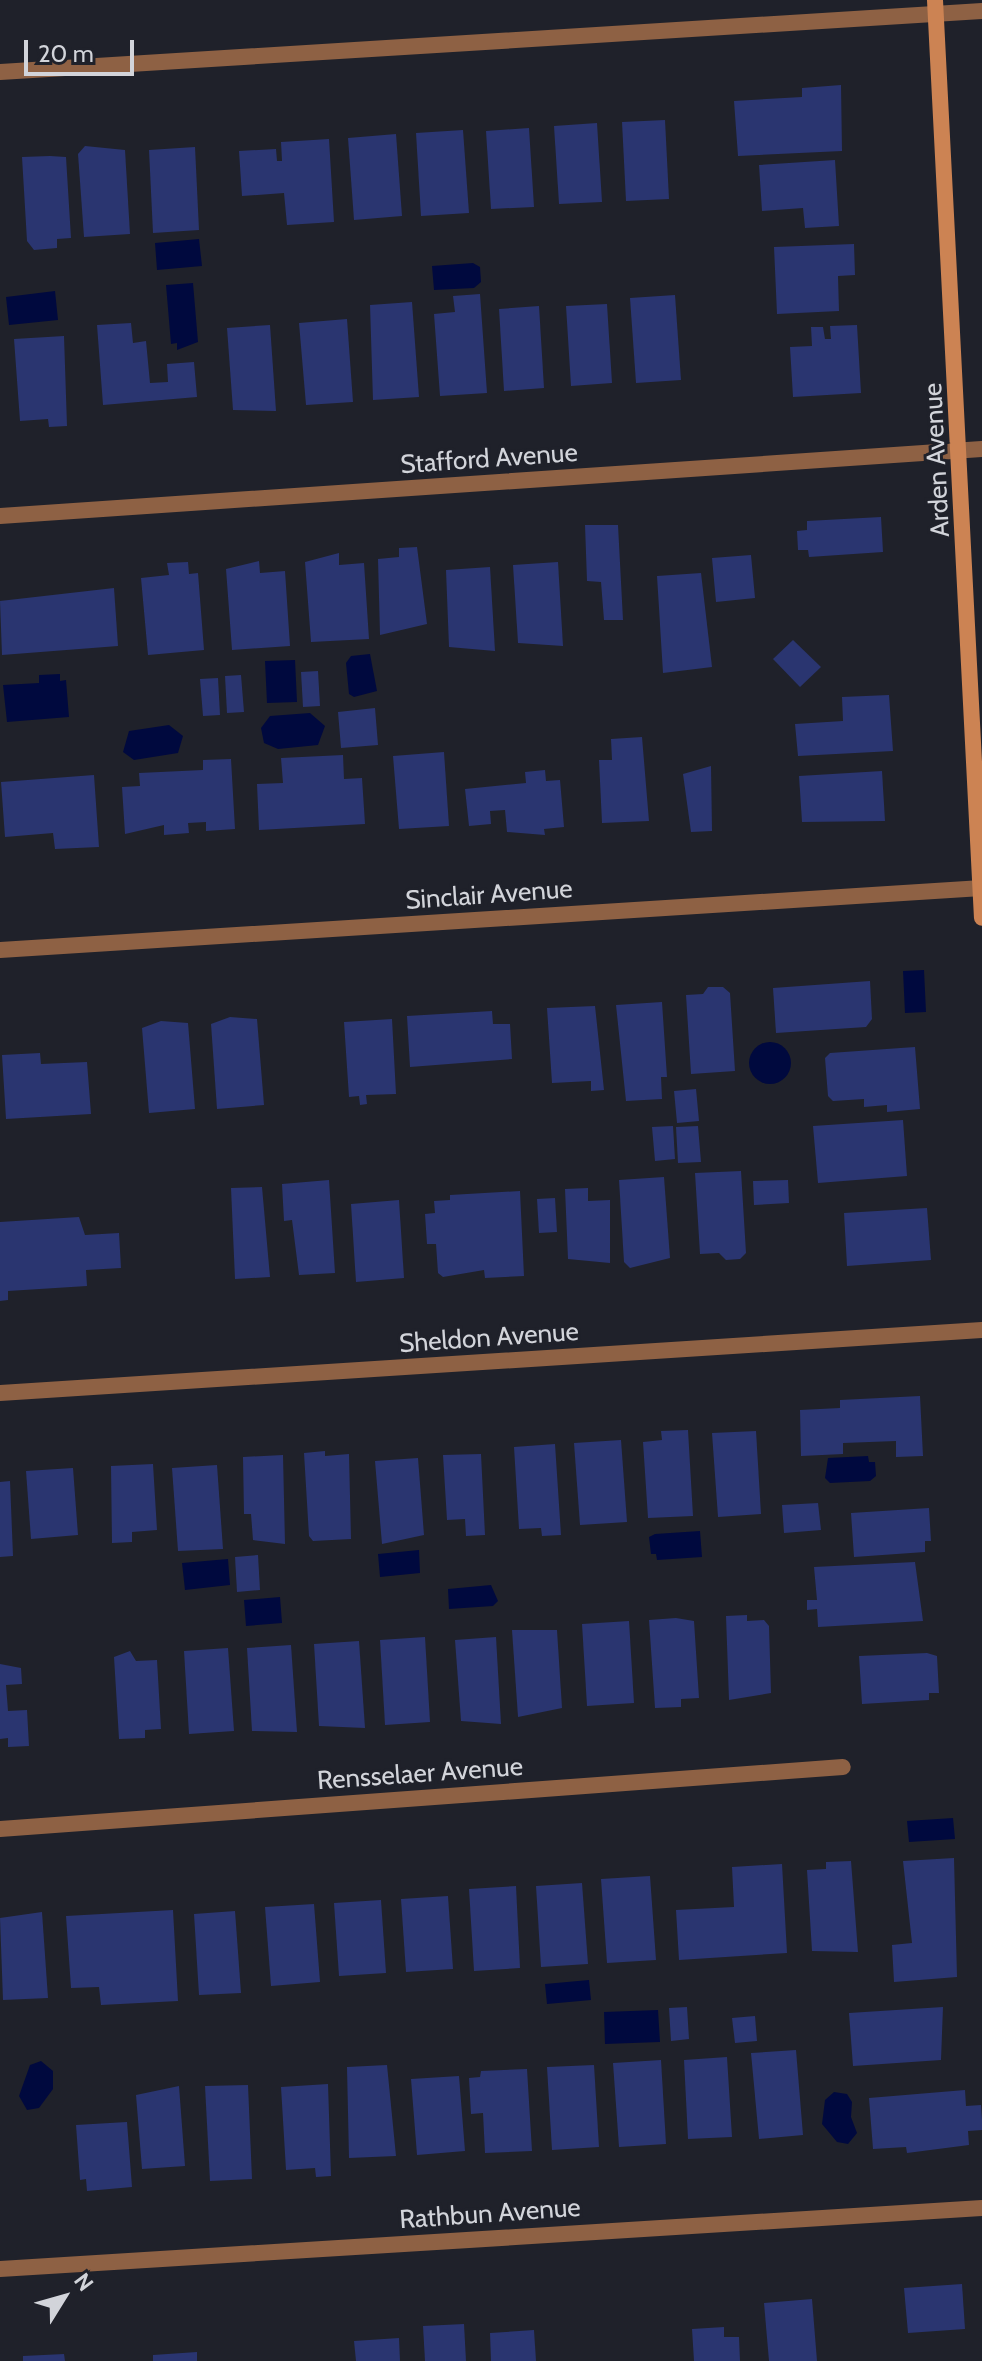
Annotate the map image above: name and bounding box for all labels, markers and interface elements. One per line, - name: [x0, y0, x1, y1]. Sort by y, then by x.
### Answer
- scale bar: [28, 24, 138, 74]
- text: 20 m: [38, 39, 94, 68]
- street label: Arden Avenue: [917, 382, 957, 538]
- street label: Stafford Avenue: [399, 437, 579, 481]
- street label: Sinclair Avenue: [404, 874, 574, 916]
- street label: Sheldon Avenue: [398, 1316, 580, 1360]
- street label: Rensselaer Avenue: [316, 1751, 524, 1797]
- street label: Rathbun Avenue: [398, 2192, 582, 2236]
- north arrow: [24, 2257, 104, 2337]
- text: N: [68, 2268, 99, 2297]

